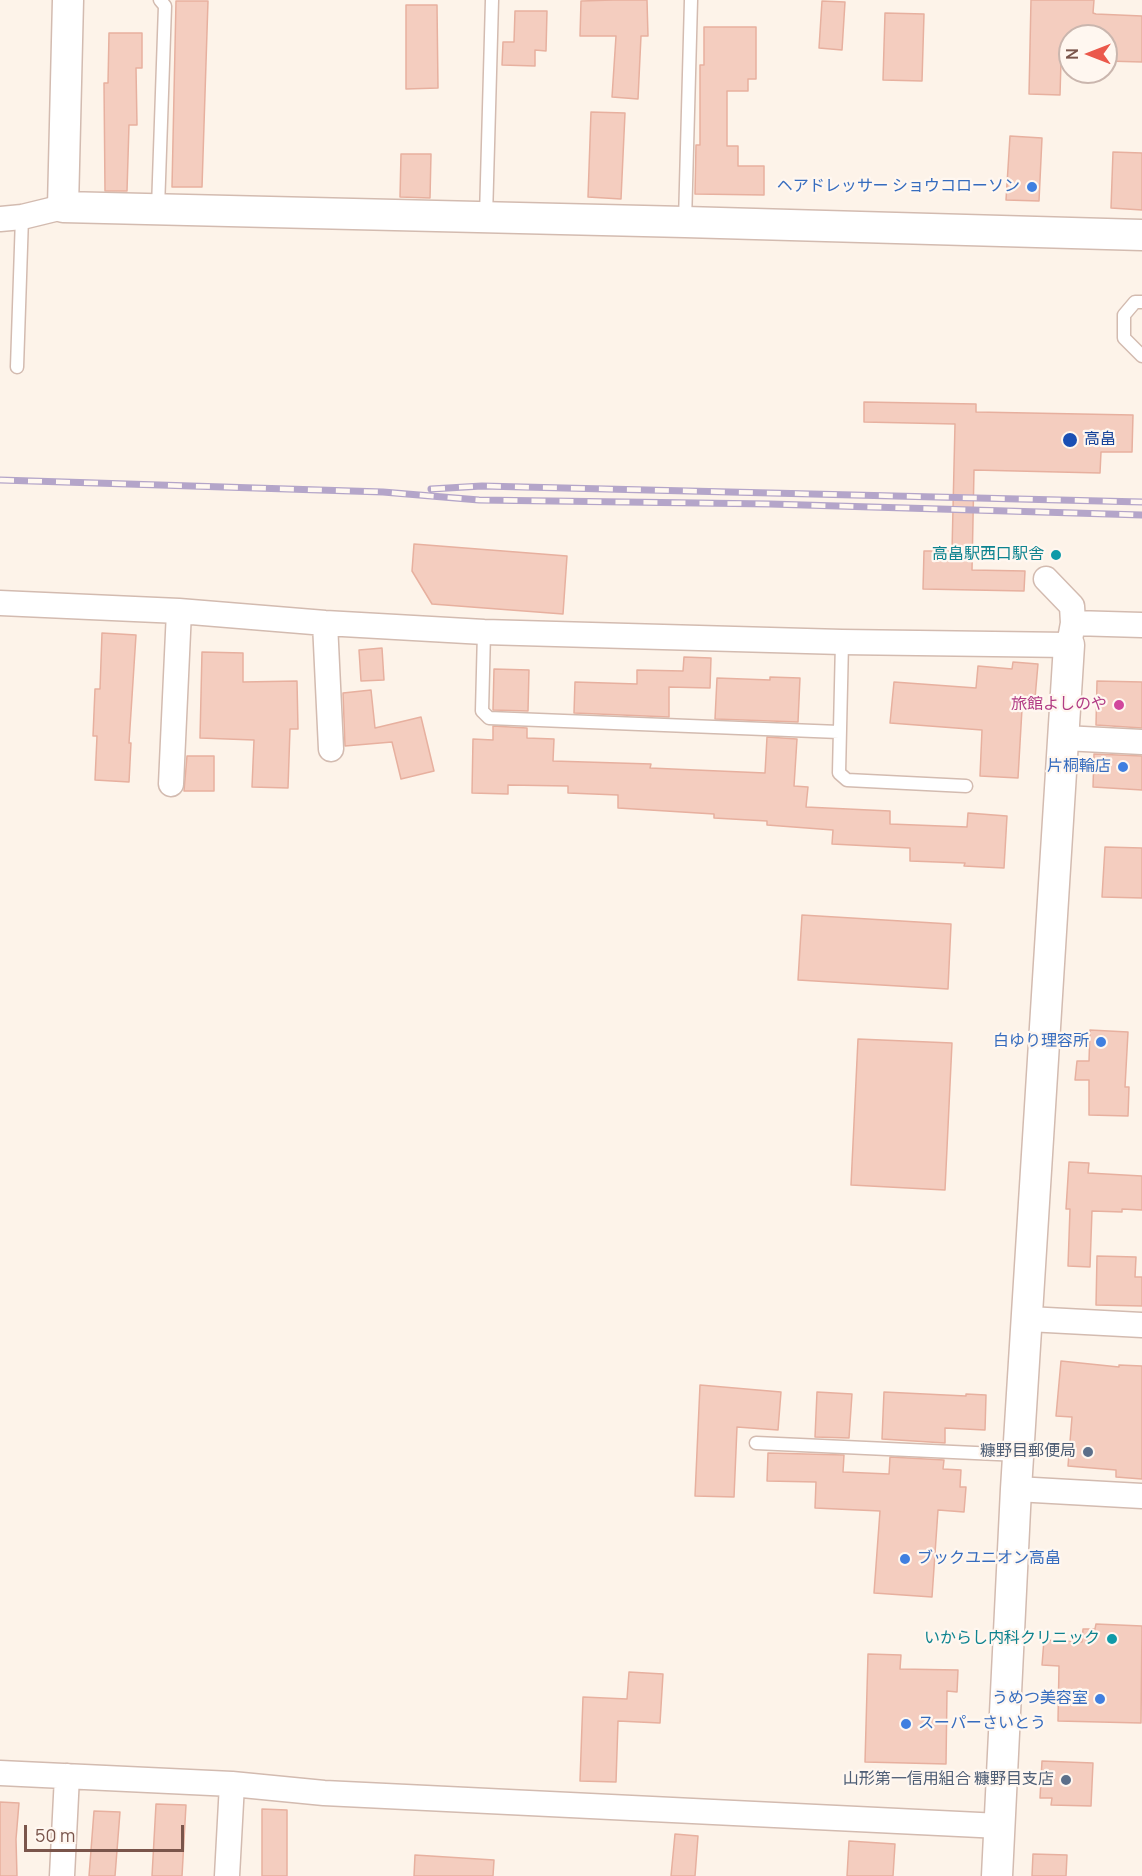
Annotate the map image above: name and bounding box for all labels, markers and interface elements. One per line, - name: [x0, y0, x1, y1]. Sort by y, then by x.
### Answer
- north arrow: [1058, 24, 1118, 84]
- text: N: [1061, 48, 1083, 60]
- place label: ヘアドレッサー ショウコローソン: [777, 177, 1020, 197]
- marker: ヘアドレッサー ショウコローソン: [1025, 180, 1039, 194]
- place label: 高畠: [1084, 430, 1116, 450]
- marker: 高畠: [1061, 431, 1079, 449]
- place label: 高畠駅西口駅舎: [932, 545, 1044, 565]
- marker: 高畠駅西口駅舎: [1049, 548, 1063, 562]
- place label: 旅館よしのや: [1011, 695, 1107, 715]
- marker: 旅館よしのや: [1112, 698, 1126, 712]
- place label: 片桐輪店: [1047, 757, 1111, 777]
- marker: 片桐輪店: [1116, 760, 1130, 774]
- place label: 白ゆり理容所: [993, 1032, 1089, 1052]
- marker: 白ゆり理容所: [1094, 1035, 1108, 1049]
- place label: 糠野目郵便局: [980, 1442, 1076, 1462]
- marker: 糠野目郵便局: [1081, 1445, 1095, 1459]
- place label: ブックユニオン高畠: [917, 1549, 1061, 1569]
- marker: ブックユニオン高畠: [898, 1552, 912, 1566]
- place label: いからし内科クリニック: [924, 1629, 1100, 1649]
- marker: いからし内科クリニック: [1105, 1632, 1119, 1646]
- place label: うめつ美容室: [992, 1689, 1088, 1709]
- marker: うめつ美容室: [1093, 1692, 1107, 1706]
- place label: スーパーさいとう: [918, 1714, 1046, 1734]
- marker: スーパーさいとう: [899, 1717, 913, 1731]
- place label: 山形第一信用組合 糠野目支店: [843, 1770, 1054, 1790]
- marker: 山形第一信用組合 糠野目支店: [1059, 1773, 1073, 1787]
- scale bar: [27, 1813, 188, 1851]
- text: 50 m: [35, 1823, 75, 1847]

